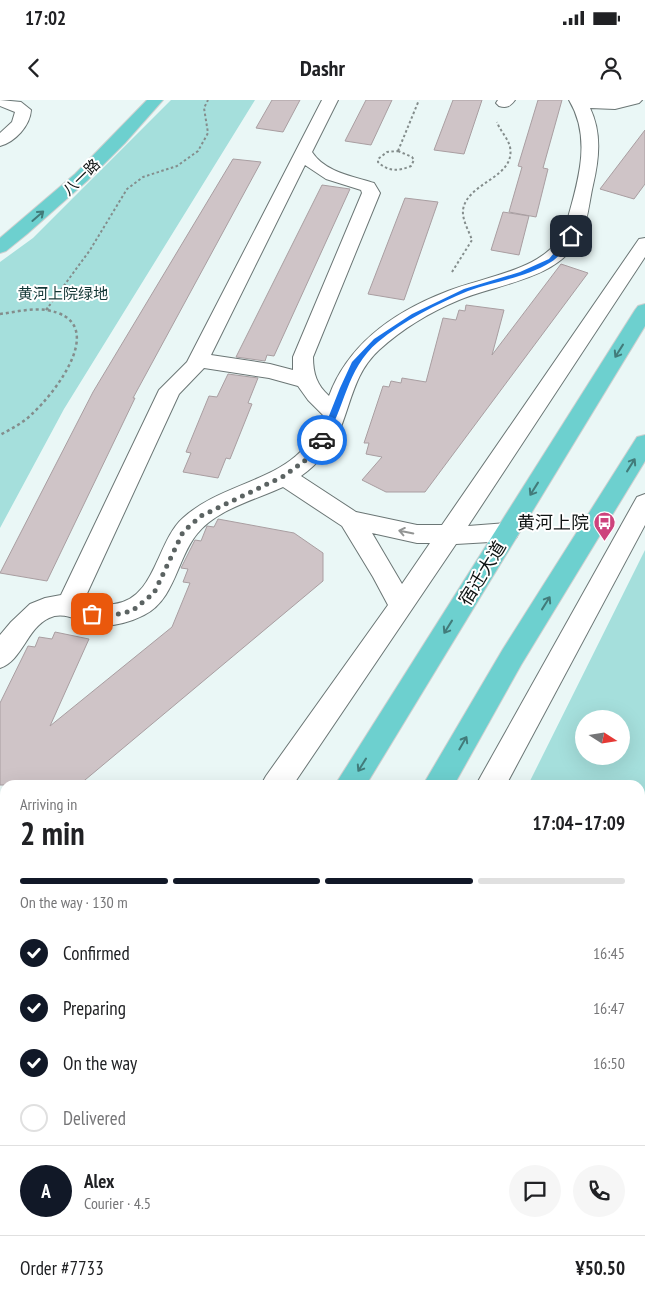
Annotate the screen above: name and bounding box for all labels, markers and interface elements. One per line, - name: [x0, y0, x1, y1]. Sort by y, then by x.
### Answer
- text: 17:02: [25, 6, 66, 30]
- icon: back: [20, 54, 48, 82]
- text: Dashr: [300, 54, 345, 82]
- icon: person: [597, 54, 625, 82]
- street label: 八一路: [58, 155, 104, 199]
- one-way arrow: [31, 211, 44, 222]
- pin: [550, 215, 592, 257]
- icon: home: [557, 222, 585, 250]
- park label: 黄河上院绿地: [18, 284, 108, 303]
- one-way arrow: [614, 344, 624, 358]
- courier: [297, 415, 347, 465]
- icon: car: [308, 426, 336, 454]
- one-way arrow: [626, 458, 637, 472]
- one-way arrow: [528, 482, 538, 496]
- bus stop icon: 黄河上院: [593, 510, 617, 541]
- place label: 黄河上院: [517, 511, 589, 534]
- one-way arrow: [398, 526, 414, 536]
- street label: 宿迁大道: [453, 536, 511, 610]
- pin: [71, 593, 113, 635]
- one-way arrow: [540, 596, 551, 610]
- icon: bag: [78, 600, 106, 628]
- one-way arrow: [442, 620, 452, 634]
- north arrow: [575, 710, 630, 765]
- map controls: [575, 710, 630, 765]
- one-way arrow: [458, 736, 468, 750]
- one-way arrow: [357, 758, 367, 772]
- text: Arriving in: [20, 794, 77, 814]
- text: 17:04–17:09: [532, 811, 625, 835]
- text: 2 min: [20, 812, 85, 854]
- text: On the way · 130 m: [20, 892, 128, 912]
- icon: check: [20, 939, 48, 967]
- text: Confirmed: [63, 941, 130, 965]
- text: 16:45: [593, 943, 625, 963]
- icon: check: [20, 994, 48, 1022]
- text: Preparing: [63, 996, 126, 1020]
- text: 16:47: [593, 998, 625, 1018]
- icon: check: [20, 1049, 48, 1077]
- text: On the way: [63, 1051, 137, 1075]
- text: 16:50: [593, 1053, 625, 1073]
- text: Delivered: [63, 1106, 126, 1130]
- button: chat: [509, 1165, 561, 1217]
- button: phone: [573, 1165, 625, 1217]
- text: Alex: [84, 1169, 114, 1193]
- text: A: [41, 1179, 51, 1203]
- text: Courier · 4.5: [84, 1193, 151, 1213]
- text: Order #7733: [20, 1256, 104, 1280]
- text: ¥50.50: [576, 1256, 625, 1280]

